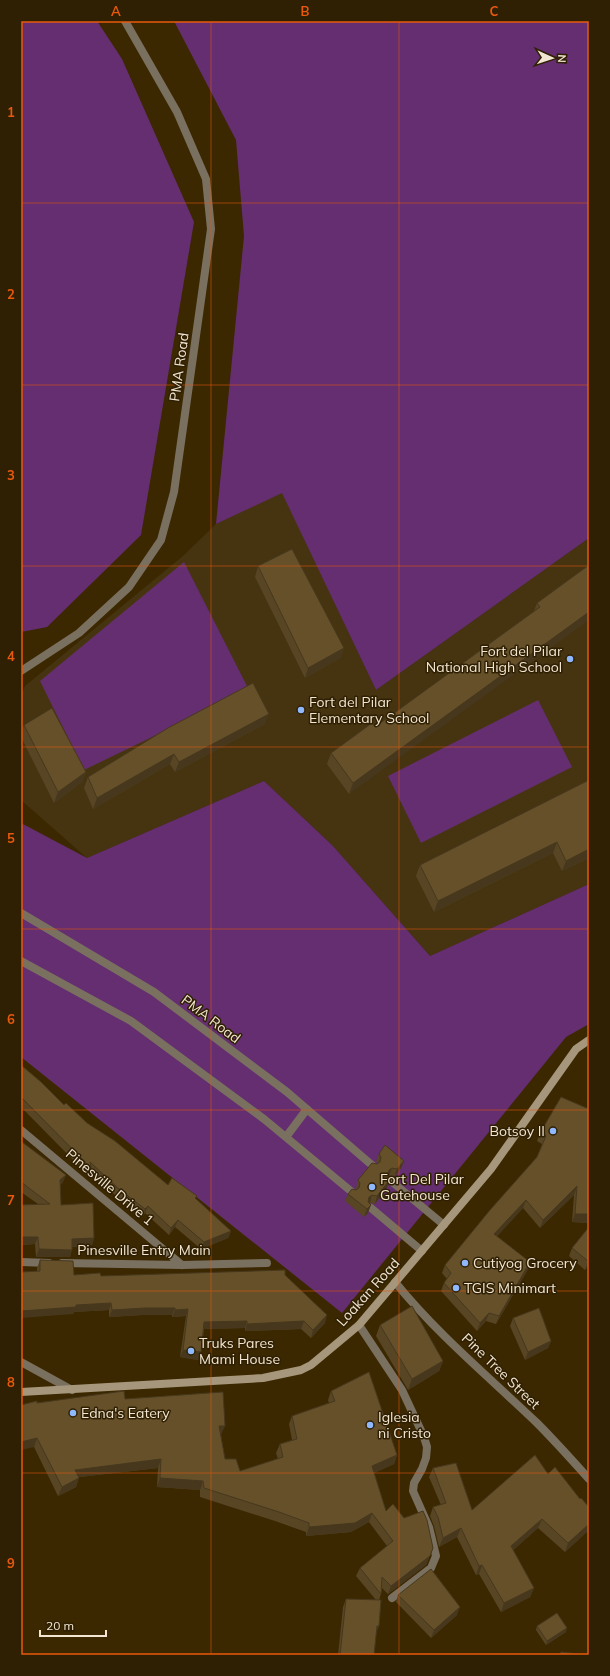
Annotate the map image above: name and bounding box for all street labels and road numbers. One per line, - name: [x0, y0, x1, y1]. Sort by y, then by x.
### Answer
- street label: PMA Road: [165, 331, 193, 403]
- street label: PMA Road: [178, 991, 244, 1047]
- street label: Pinesville Drive 1: [62, 1145, 158, 1229]
- street label: Pinesville Entry Main: [77, 1241, 211, 1259]
- street label: Loakan Road: [333, 1254, 403, 1330]
- street label: Pine Tree Street: [458, 1329, 544, 1413]

